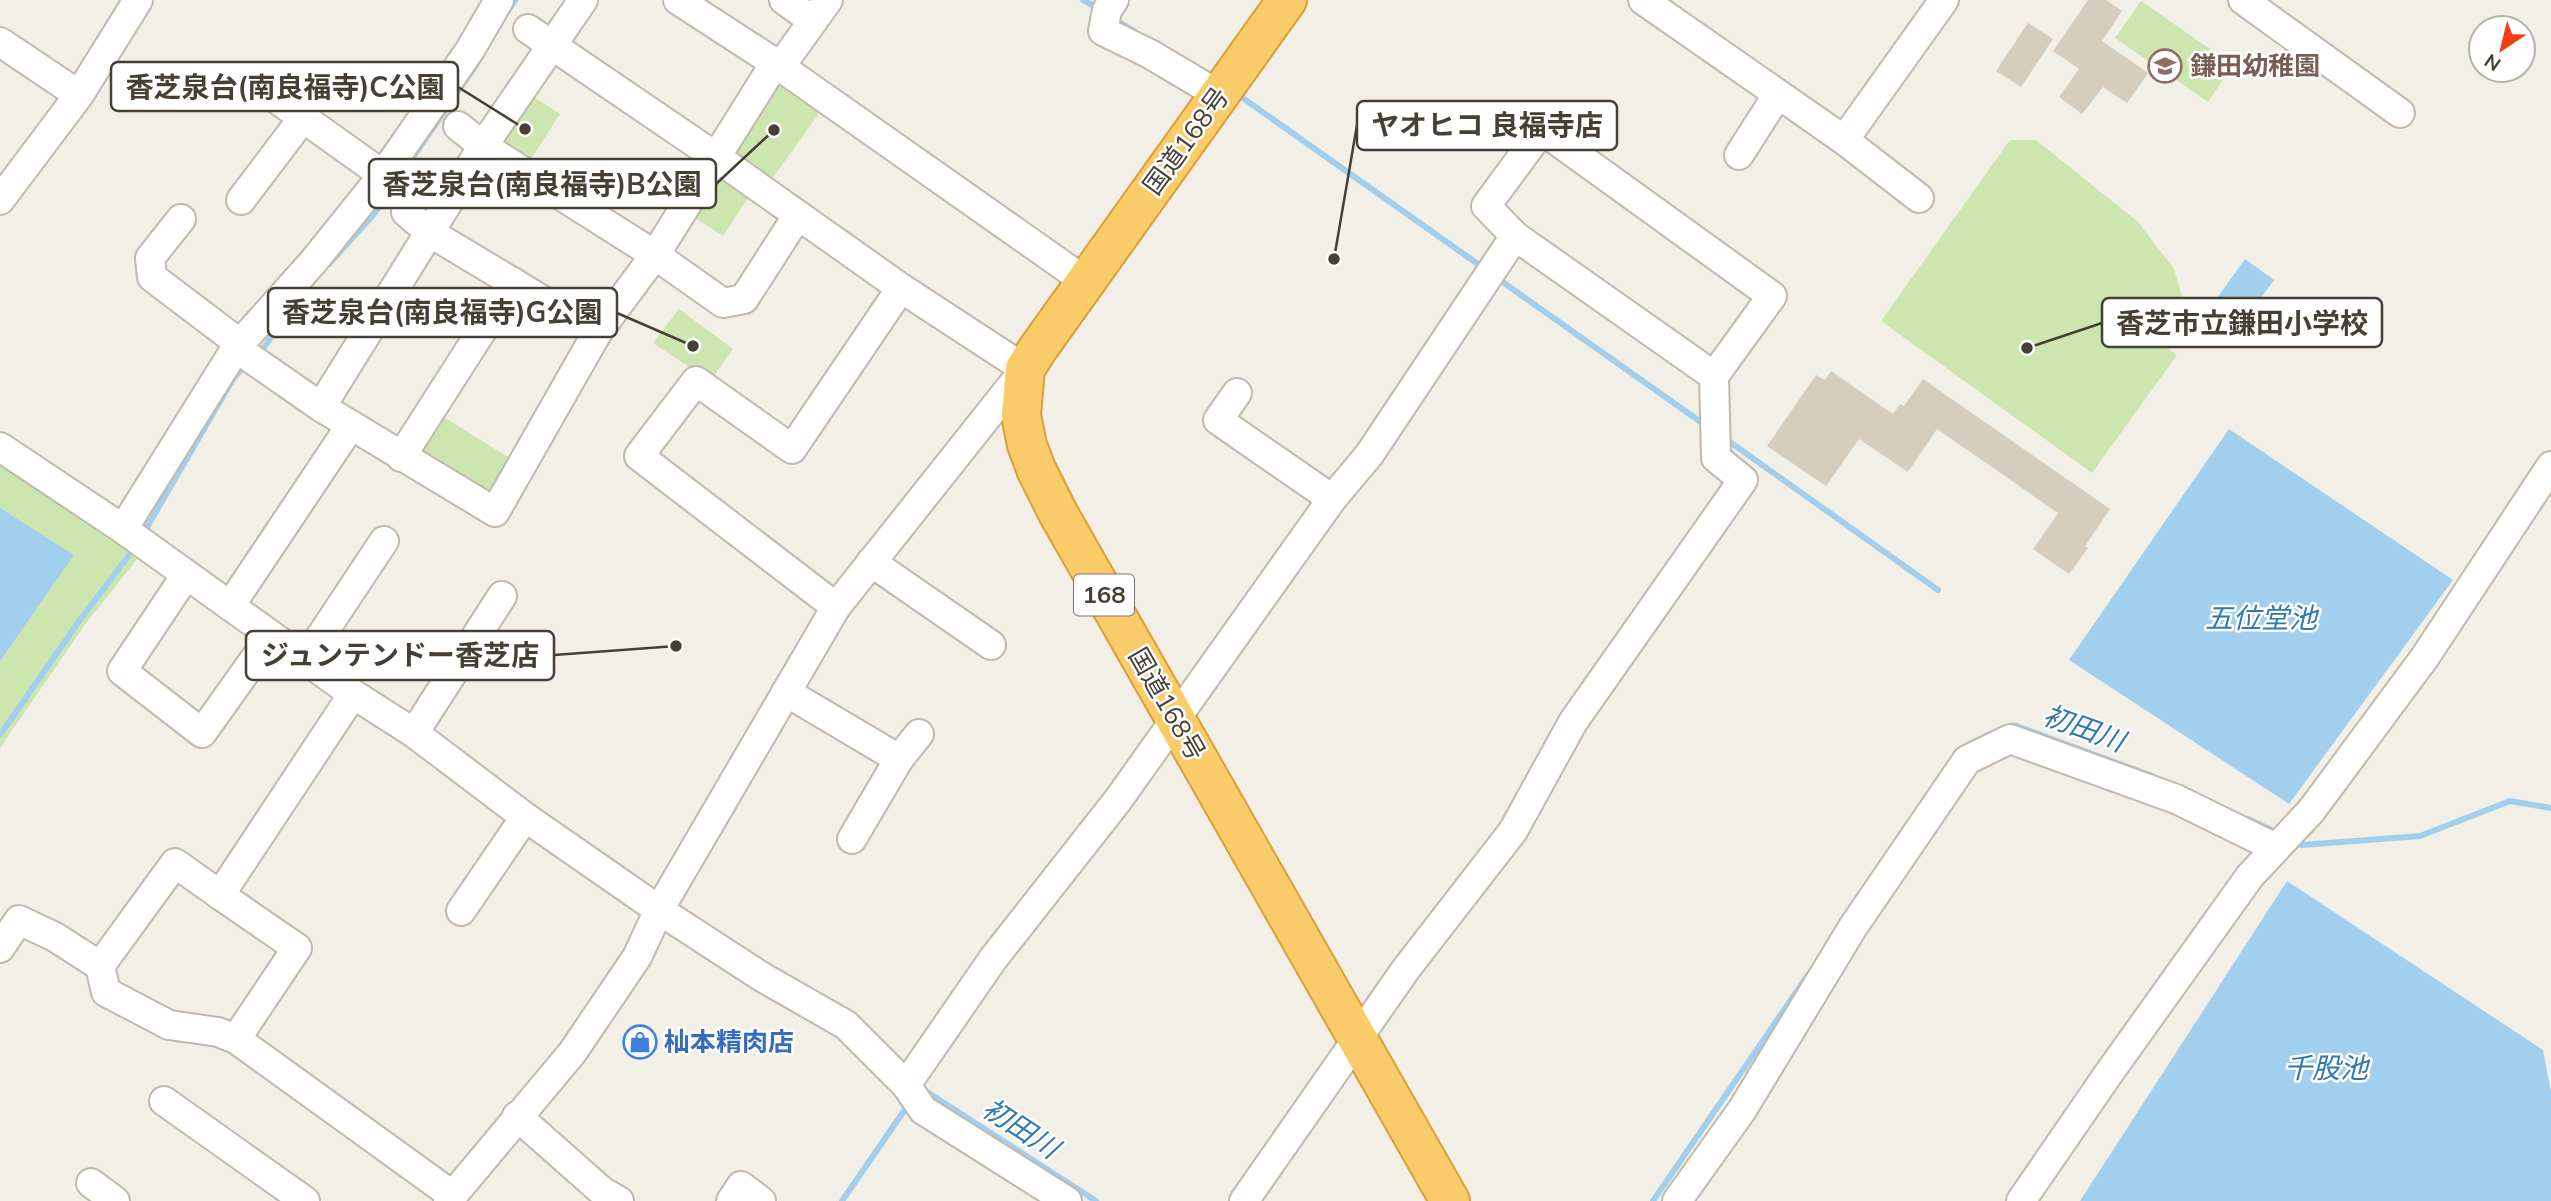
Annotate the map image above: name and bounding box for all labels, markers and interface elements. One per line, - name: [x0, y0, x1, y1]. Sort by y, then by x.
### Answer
- north arrow: [2467, 14, 2537, 84]
- school or university icon: 鎌田幼稚園: [2146, 47, 2184, 85]
- place label: 鎌田幼稚園: [2190, 49, 2320, 82]
- text: N: [2479, 49, 2505, 77]
- callout: 香芝泉台(南良福寺)C公園: [111, 62, 458, 111]
- text: 香芝泉台(南良福寺)C公園: [125, 69, 445, 104]
- street label: 国道168号: [1136, 81, 1236, 201]
- callout: ヤオヒコ 良福寺店: [1357, 101, 1617, 150]
- text: ヤオヒコ 良福寺店: [1371, 107, 1603, 142]
- callout: 香芝泉台(南良福寺)B公園: [369, 159, 716, 208]
- text: 香芝泉台(南良福寺)B公園: [382, 166, 702, 201]
- callout: 香芝泉台(南良福寺)G公園: [268, 288, 617, 337]
- text: 香芝泉台(南良福寺)G公園: [282, 294, 602, 329]
- callout: 香芝市立鎌田小学校: [2102, 298, 2382, 347]
- text: 香芝市立鎌田小学校: [2116, 305, 2368, 340]
- road number: 168: [1074, 574, 1134, 616]
- water label: 五位堂池: [2205, 600, 2320, 635]
- callout: ジュンテンドー香芝店: [246, 631, 554, 680]
- text: ジュンテンドー香芝店: [261, 637, 539, 672]
- street label: 国道168号: [1122, 641, 1213, 766]
- water label: 初田川: [2039, 697, 2132, 759]
- shop icon: 杣本精肉店: [621, 1023, 659, 1061]
- place label: 杣本精肉店: [664, 1025, 794, 1058]
- water label: 千股池: [2284, 1050, 2371, 1085]
- water label: 初田川: [977, 1090, 1069, 1167]

